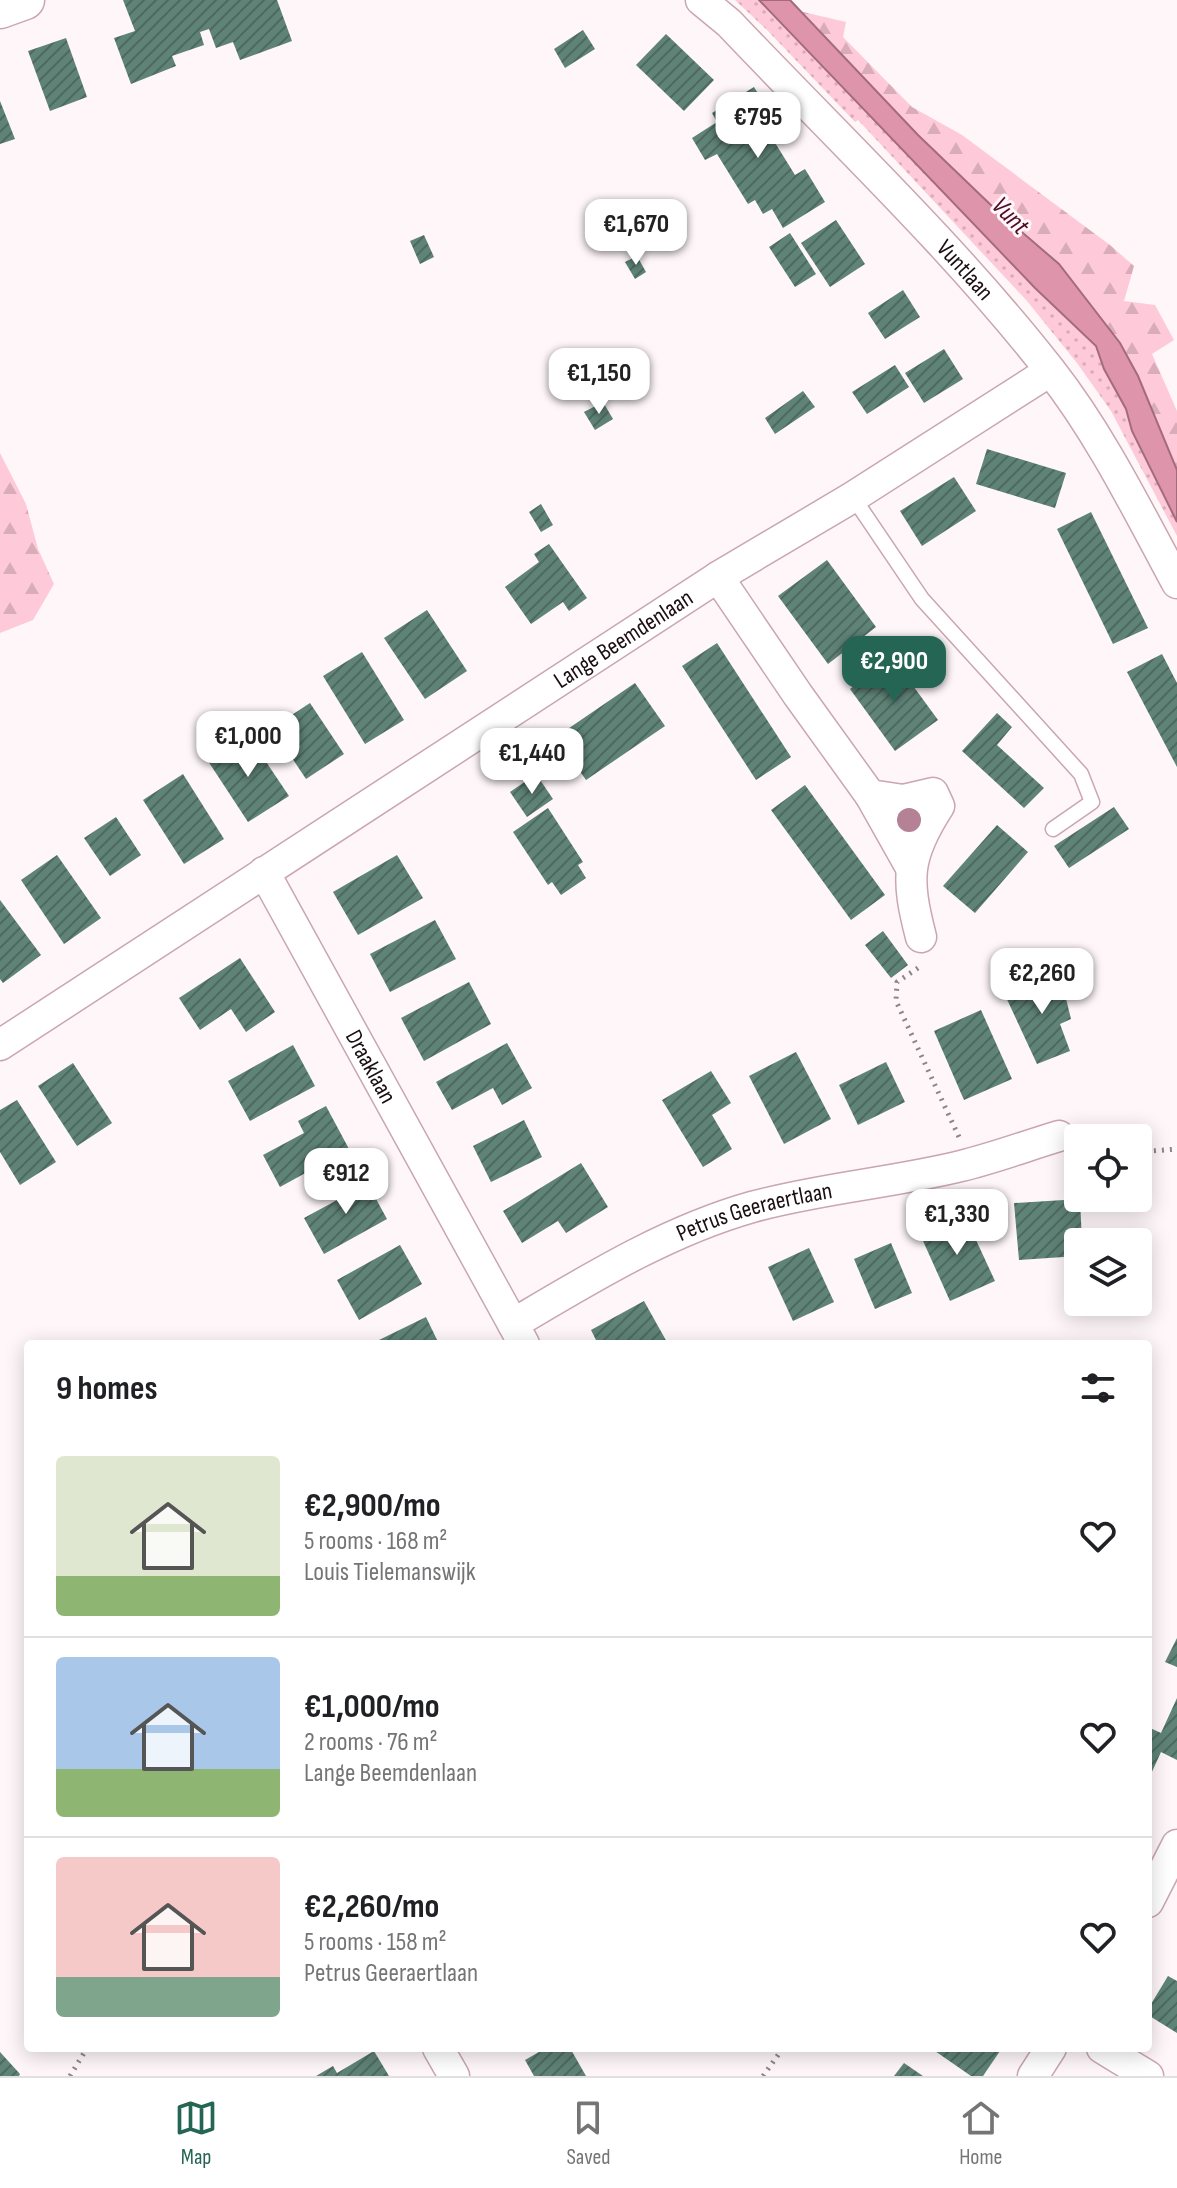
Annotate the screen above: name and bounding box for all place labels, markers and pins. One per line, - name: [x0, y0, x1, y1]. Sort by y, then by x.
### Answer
- pin: €795: [711, 92, 805, 160]
- pin: €1,670: [571, 199, 701, 267]
- pin: €1,150: [534, 348, 664, 416]
- pin: €2,900: [829, 636, 959, 704]
- pin: €1,000: [183, 711, 313, 779]
- pin: €1,440: [467, 728, 597, 796]
- pin: €2,260: [977, 948, 1107, 1016]
- pin: €912: [299, 1148, 393, 1216]
- pin: €1,330: [892, 1189, 1022, 1257]

